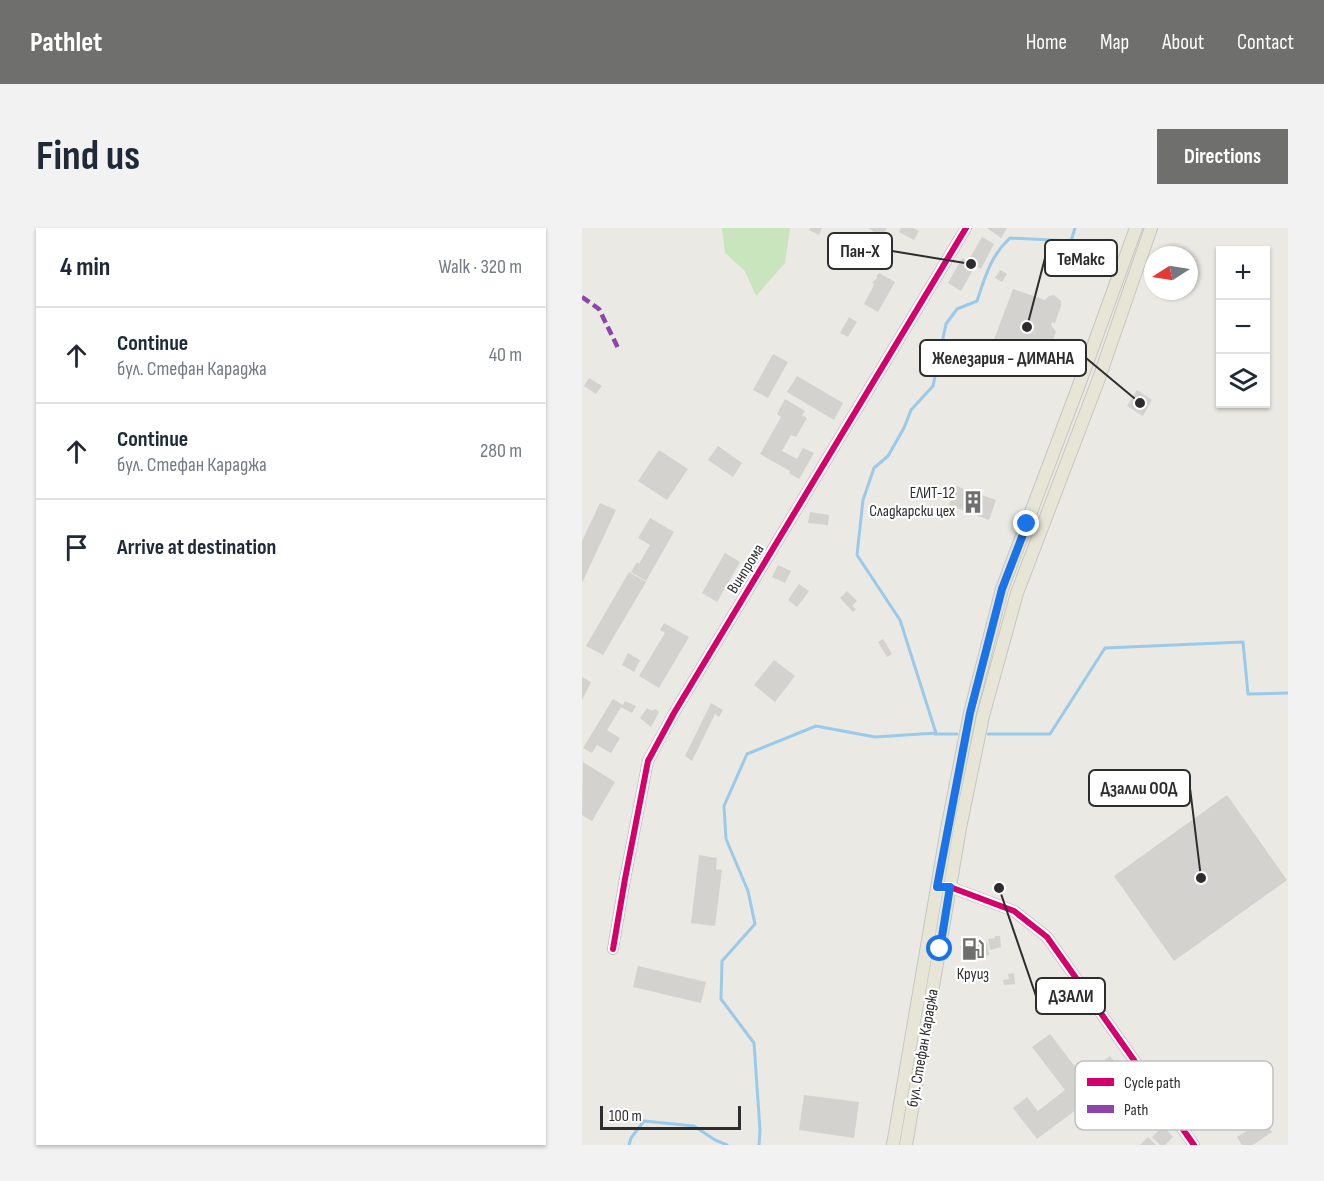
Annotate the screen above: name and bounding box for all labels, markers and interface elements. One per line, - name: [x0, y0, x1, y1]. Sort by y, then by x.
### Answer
- text: Pathlet: [30, 26, 102, 59]
- text: Home: [1026, 30, 1067, 55]
- text: Map: [1100, 30, 1129, 55]
- text: About: [1162, 30, 1204, 55]
- text: Contact: [1237, 30, 1294, 55]
- button: Directions: [1157, 129, 1288, 184]
- text: Find us: [36, 131, 140, 182]
- callout: Пан-Х: [828, 233, 892, 269]
- callout: ТеМакс: [1045, 240, 1117, 276]
- text: Пан-Х: [840, 241, 880, 262]
- north arrow: [1144, 246, 1198, 300]
- map controls: [1216, 246, 1270, 408]
- button: +: [1216, 246, 1270, 300]
- text: ТеМакс: [1057, 249, 1105, 270]
- text: 4 min: [60, 252, 110, 283]
- text: Walk · 320 m: [439, 255, 522, 279]
- button: −: [1216, 300, 1270, 354]
- text: Continue: [117, 330, 188, 357]
- icon: ahead: [60, 339, 93, 372]
- callout: Железария - ДИМАНА: [920, 340, 1086, 376]
- text: 40 m: [489, 343, 522, 367]
- text: Железария - ДИМАНА: [932, 348, 1075, 369]
- button: layers: [1216, 354, 1270, 408]
- text: бул. Стефан Караджа: [117, 357, 267, 381]
- text: Continue: [117, 426, 188, 453]
- icon: ahead: [60, 435, 93, 468]
- text: 280 m: [480, 439, 522, 463]
- text: бул. Стефан Караджа: [117, 453, 267, 477]
- place label: ЕЛИТ-12 Сладкарски цех: [869, 484, 955, 521]
- building icon: ЕЛИТ-12 Сладкарски цех: [960, 489, 986, 515]
- route end: [1013, 510, 1039, 536]
- icon: arrive: [60, 531, 93, 564]
- text: Arrive at destination: [117, 534, 276, 561]
- street label: Винпрома: [723, 541, 769, 597]
- callout: Дзалли ООД: [1089, 770, 1190, 806]
- text: Дзалли ООД: [1101, 778, 1178, 799]
- route start: [926, 935, 952, 961]
- fuel station icon: Круиз: [960, 936, 986, 962]
- place label: Круиз: [957, 965, 989, 984]
- callout: ДЗАЛИ: [1036, 978, 1105, 1014]
- text: ДЗАЛИ: [1049, 986, 1093, 1007]
- street label: бул. Стефан Караджа: [903, 987, 943, 1109]
- legend: [1075, 1061, 1273, 1130]
- text: Cycle path: [1124, 1074, 1181, 1093]
- text: Path: [1124, 1101, 1148, 1120]
- scale bar: [600, 1103, 741, 1130]
- text: 100 m: [609, 1107, 642, 1126]

